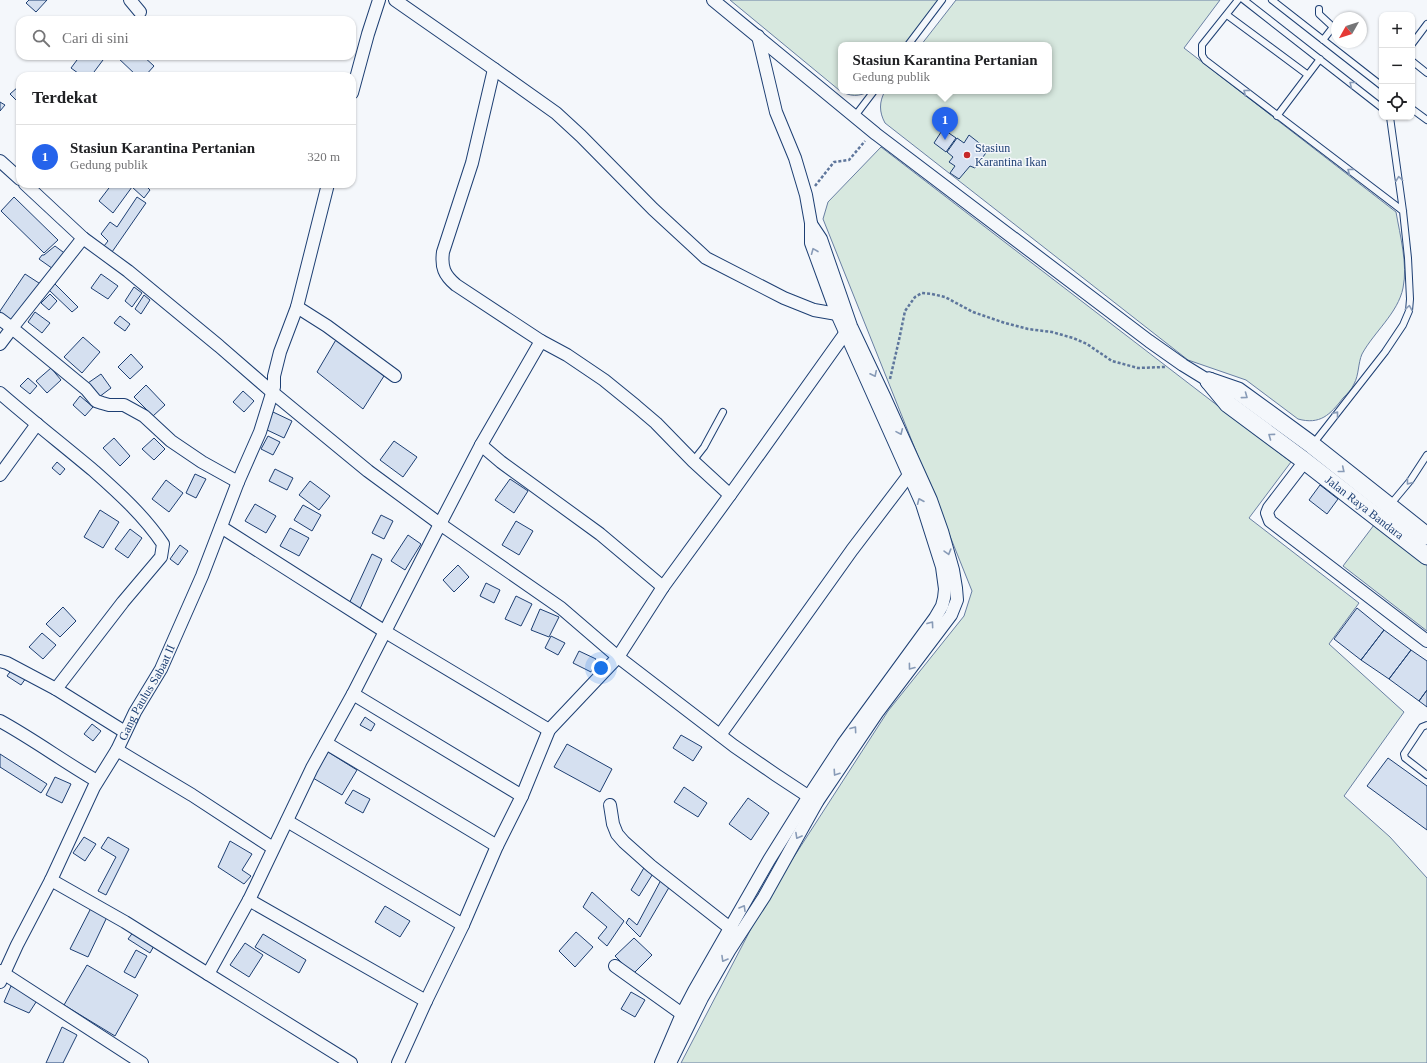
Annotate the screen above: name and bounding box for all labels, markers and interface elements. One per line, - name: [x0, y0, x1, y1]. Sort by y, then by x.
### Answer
- north arrow: [1331, 12, 1367, 48]
- map controls: [1379, 12, 1415, 120]
- button: +: [1379, 12, 1415, 48]
- search box: [16, 16, 356, 60]
- icon: search: [30, 27, 52, 49]
- text: Cari di sini: [62, 30, 129, 46]
- popup: [838, 42, 1052, 94]
- button: −: [1379, 48, 1415, 84]
- text: Stasiun Karantina Pertanian: [852, 52, 1038, 68]
- text: Gedung publik: [852, 69, 930, 84]
- one-way arrow: [1349, 81, 1356, 88]
- button: locate: [1379, 84, 1415, 120]
- text: Terdekat: [32, 88, 98, 107]
- one-way arrow: [1243, 90, 1250, 97]
- pin: 1: [932, 107, 958, 140]
- text: Stasiun Karantina Pertanian: [70, 140, 255, 156]
- place label: Stasiun Karantina Ikan: [975, 141, 1047, 169]
- text: 1: [42, 149, 48, 164]
- text: 320 m: [307, 149, 340, 164]
- marker: Stasiun Karantina Ikan: [962, 150, 972, 160]
- text: Gedung publik: [70, 157, 148, 172]
- one-way arrow: [1347, 168, 1354, 175]
- one-way arrow: [1395, 176, 1404, 182]
- one-way arrow: [811, 248, 819, 255]
- one-way arrow: [1404, 305, 1413, 311]
- one-way arrow: [869, 369, 877, 377]
- one-way arrow: [1240, 391, 1247, 398]
- one-way arrow: [1331, 412, 1338, 419]
- one-way arrow: [895, 428, 903, 435]
- one-way arrow: [1268, 433, 1275, 441]
- one-way arrow: [1338, 465, 1345, 472]
- street label: Jalan Raya Bandara: [1322, 473, 1407, 543]
- one-way arrow: [1406, 478, 1414, 485]
- one-way arrow: [917, 498, 925, 505]
- one-way arrow: [943, 549, 952, 556]
- one-way arrow: [926, 621, 934, 628]
- street label: Gang Paulus Sabaat II: [116, 642, 178, 743]
- your location: [591, 658, 611, 678]
- one-way arrow: [909, 663, 916, 670]
- one-way arrow: [849, 726, 856, 733]
- one-way arrow: [833, 769, 841, 776]
- one-way arrow: [796, 832, 803, 839]
- one-way arrow: [739, 904, 746, 912]
- one-way arrow: [722, 955, 729, 962]

